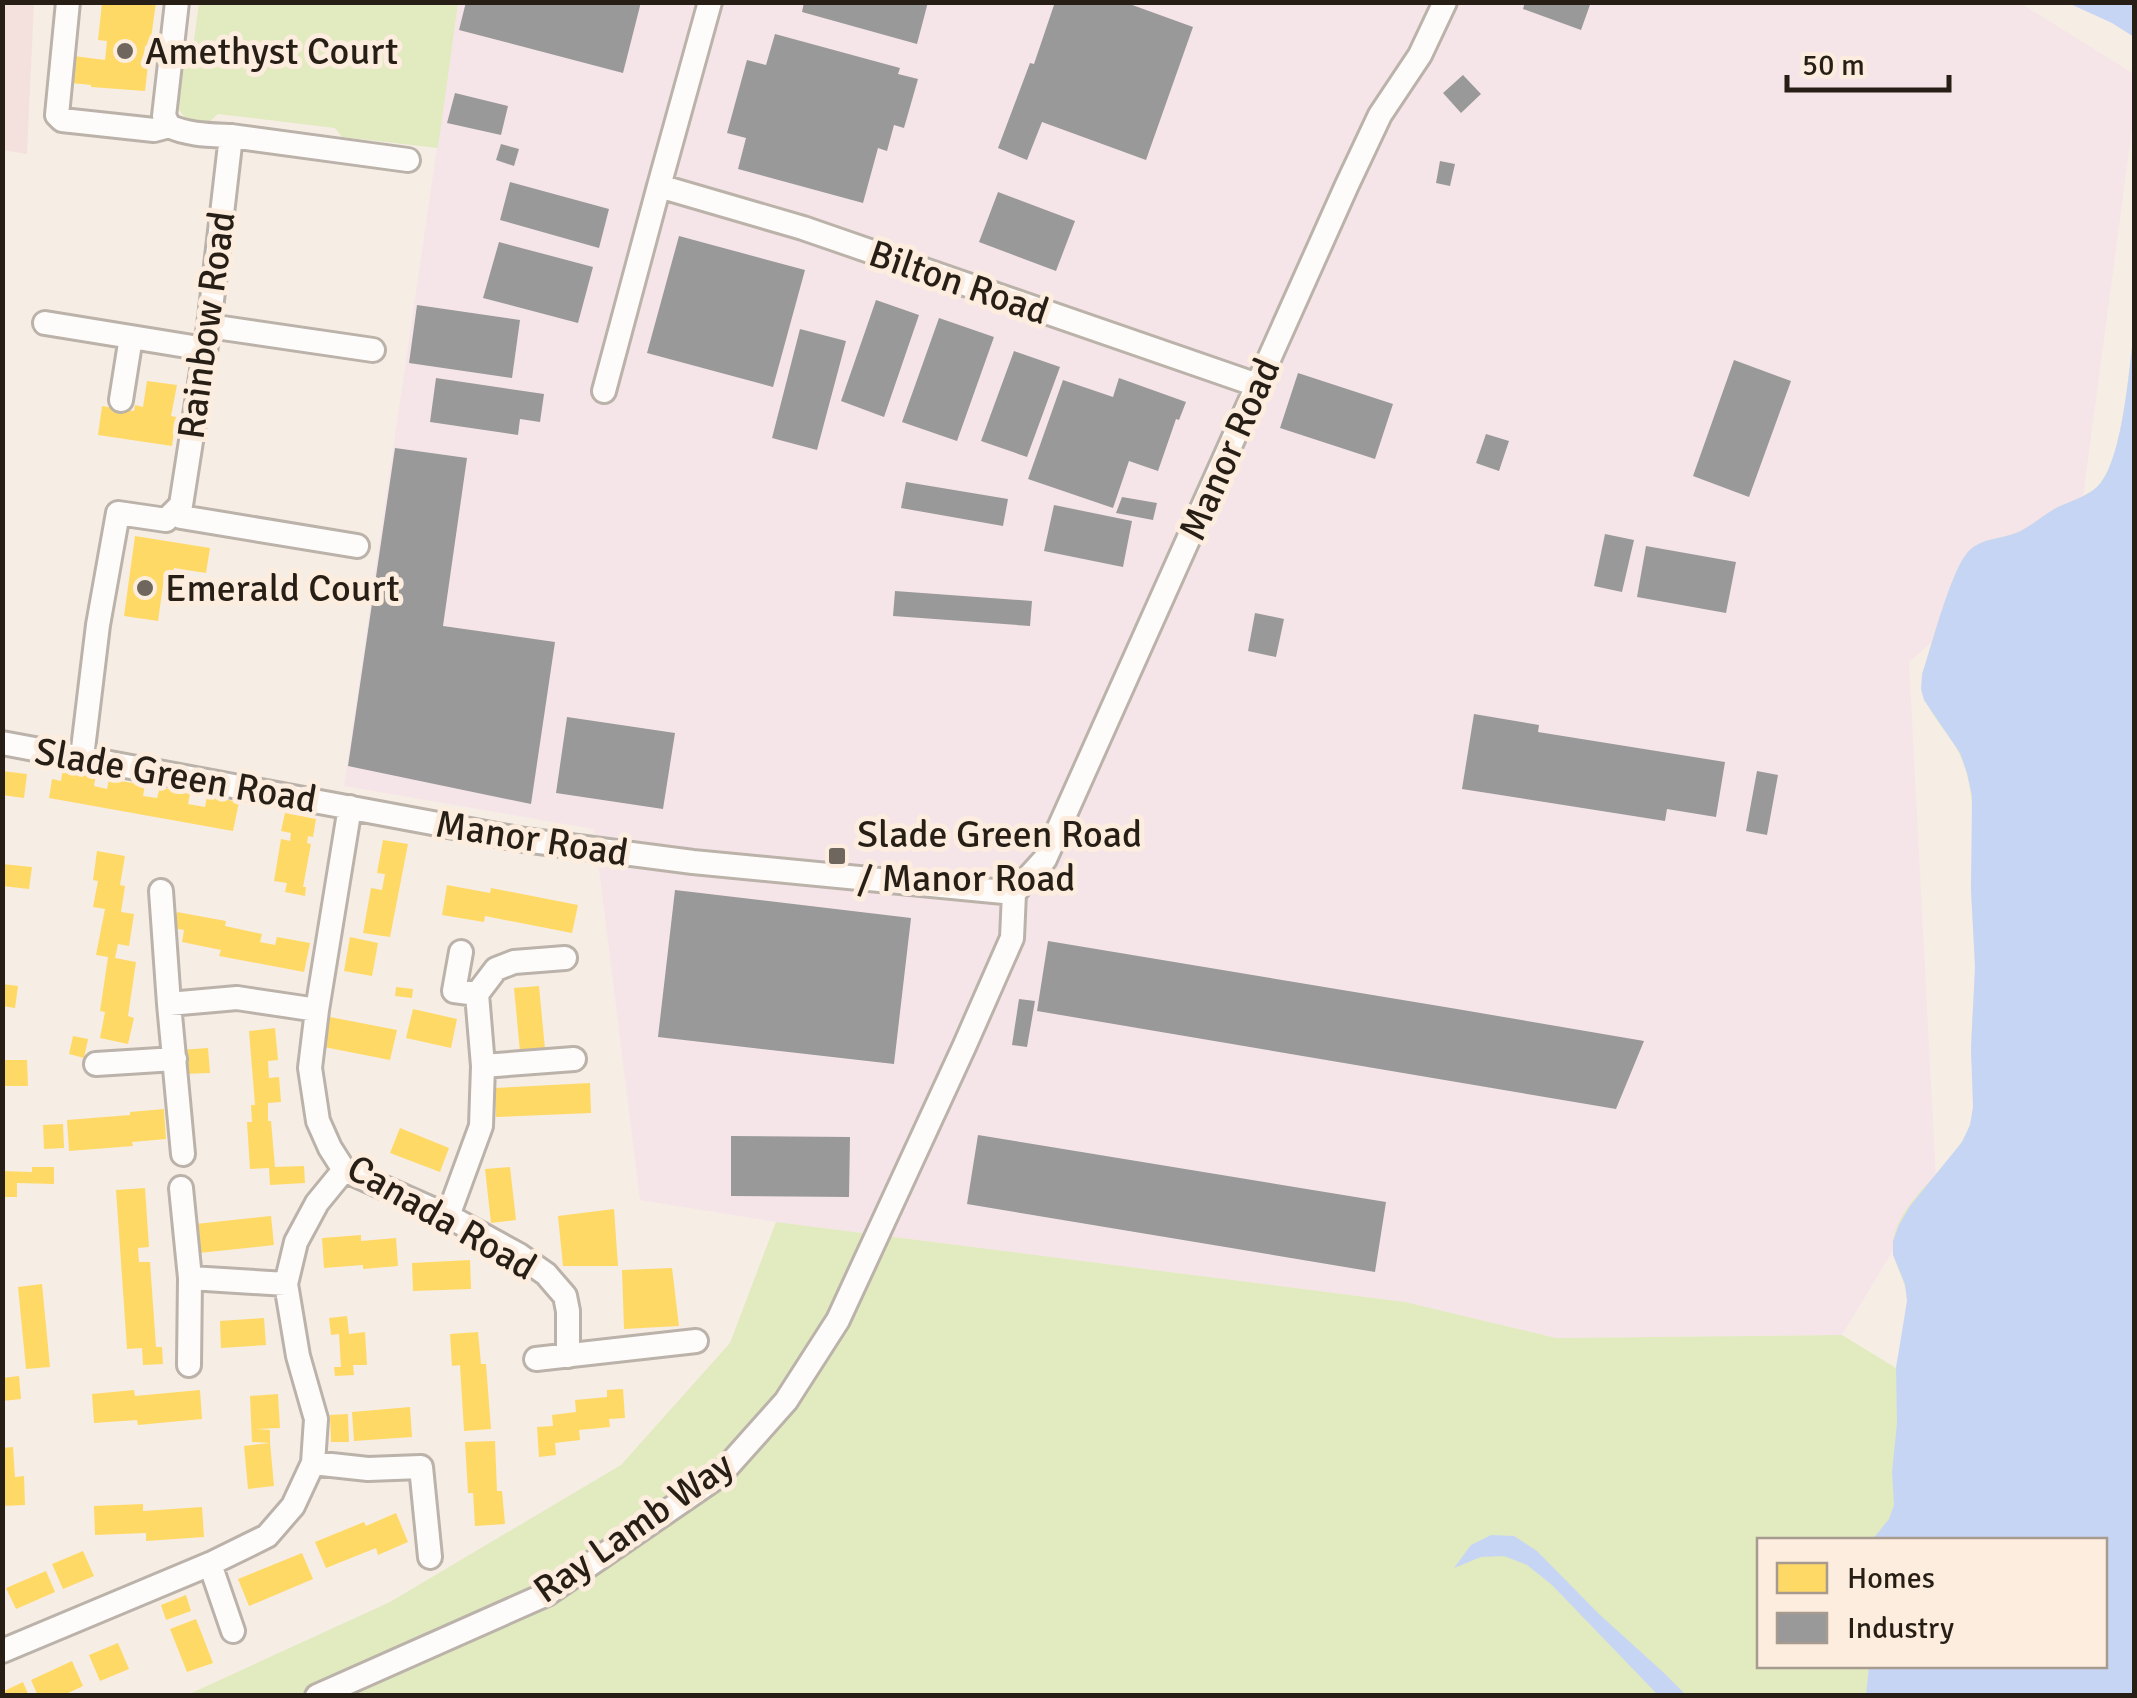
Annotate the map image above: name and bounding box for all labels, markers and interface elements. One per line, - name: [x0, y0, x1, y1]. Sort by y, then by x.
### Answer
- place label: Amethyst Court: [145, 28, 398, 75]
- scale bar: [1787, 30, 1950, 92]
- marker: Amethyst Court: [114, 40, 136, 62]
- text: 50 m: [1802, 47, 1865, 84]
- street label: Rainbow Road: [167, 208, 246, 442]
- street label: Bilton Road: [863, 230, 1055, 335]
- street label: Manor Road: [1169, 351, 1290, 547]
- place label: Emerald Court: [165, 565, 400, 612]
- marker: Emerald Court: [134, 577, 156, 599]
- street label: Slade Green Road: [31, 728, 320, 823]
- street label: Manor Road: [432, 800, 631, 877]
- place label: Slade Green Road / Manor Road: [857, 811, 1142, 902]
- marker: Slade Green Road / Manor Road: [826, 845, 848, 867]
- street label: Canada Road: [339, 1144, 545, 1291]
- street label: Ray Lamb Way: [525, 1441, 742, 1613]
- legend: [1757, 1538, 2107, 1668]
- text: Homes: [1847, 1560, 1935, 1597]
- text: Industry: [1847, 1610, 1954, 1647]

